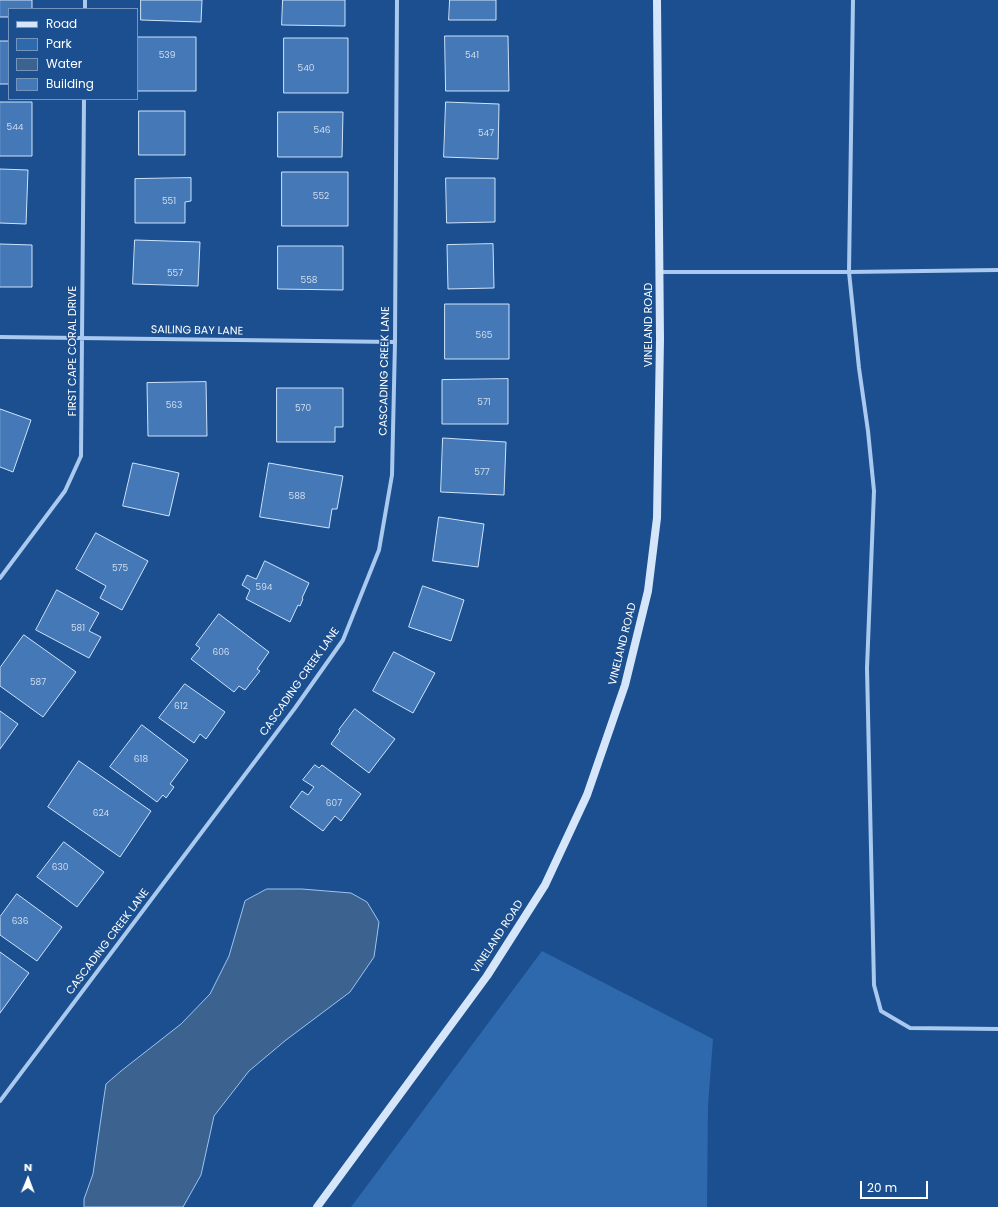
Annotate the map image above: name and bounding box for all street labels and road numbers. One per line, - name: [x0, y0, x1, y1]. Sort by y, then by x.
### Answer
- street label: VINELAND ROAD: [642, 283, 656, 367]
- street label: FIRST CAPE CORAL DRIVE: [66, 286, 80, 416]
- street label: CASCADING CREEK LANE: [377, 306, 393, 436]
- street label: SAILING BAY LANE: [151, 324, 243, 338]
- street label: VINELAND ROAD: [606, 601, 640, 687]
- street label: CASCADING CREEK LANE: [257, 625, 343, 739]
- street label: CASCADING CREEK LANE: [64, 886, 152, 998]
- street label: VINELAND ROAD: [469, 898, 527, 976]

